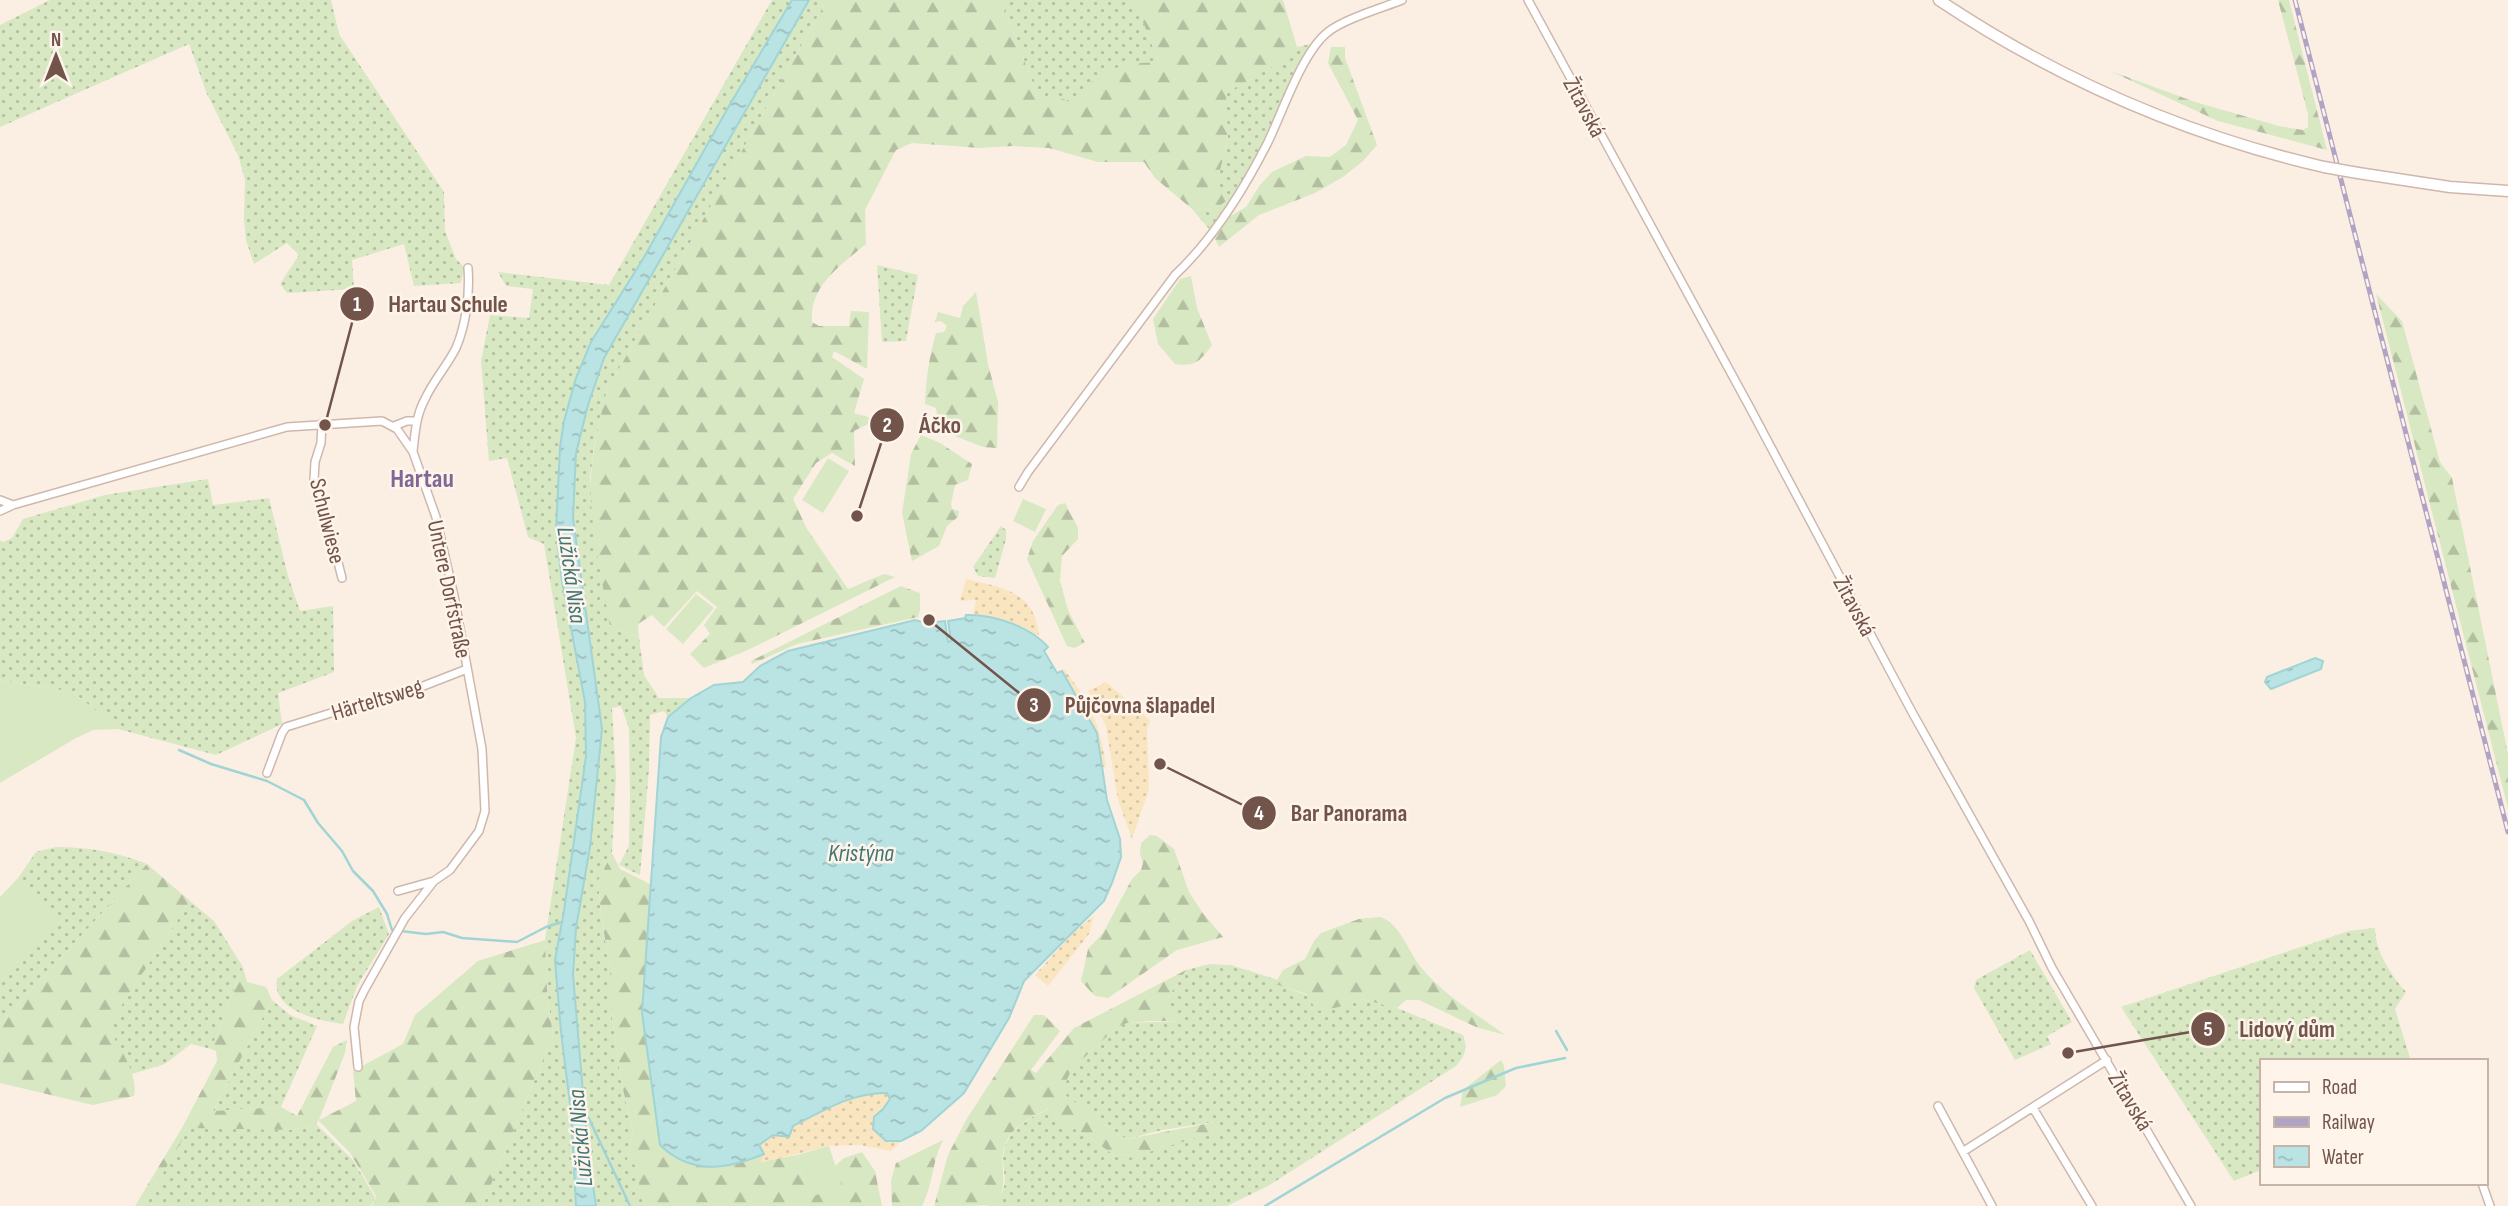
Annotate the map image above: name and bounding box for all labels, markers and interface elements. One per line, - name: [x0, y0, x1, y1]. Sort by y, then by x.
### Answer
- north arrow: [21, 21, 91, 91]
- text: N: [51, 29, 61, 52]
- street label: Žitavská: [1557, 73, 1612, 142]
- callout: Hartau Schule: [339, 281, 522, 326]
- text: Hartau Schule: [388, 290, 508, 319]
- text: 1: [353, 292, 361, 317]
- callout: Áčko: [870, 402, 975, 447]
- text: Áčko: [918, 411, 961, 440]
- text: 2: [882, 413, 892, 438]
- district label: Hartau: [390, 464, 454, 495]
- street label: Schulwiese: [303, 476, 351, 567]
- street label: Untere Dorfstraße: [421, 518, 477, 661]
- water label: Lužická Nisa: [550, 525, 593, 626]
- street label: Žitavská: [1827, 572, 1882, 641]
- street label: Härteltsweg: [328, 673, 426, 727]
- callout: Půjčovna šlapadel: [1016, 683, 1230, 728]
- text: Půjčovna šlapadel: [1065, 691, 1215, 720]
- text: 3: [1029, 693, 1039, 718]
- callout: Bar Panorama: [1241, 790, 1421, 835]
- text: Bar Panorama: [1291, 799, 1407, 828]
- text: 4: [1254, 801, 1264, 826]
- water label: Kristýna: [828, 839, 894, 868]
- callout: Lidový dům: [2190, 1006, 2349, 1051]
- text: Lidový dům: [2239, 1015, 2335, 1044]
- text: 5: [2203, 1017, 2213, 1042]
- legend: [2260, 1059, 2487, 1185]
- street label: Žitavská: [2102, 1067, 2159, 1136]
- text: Road: [2322, 1075, 2357, 1100]
- water label: Lužická Nisa: [562, 1088, 599, 1188]
- text: Railway: [2322, 1110, 2375, 1135]
- text: Water: [2322, 1145, 2364, 1170]

